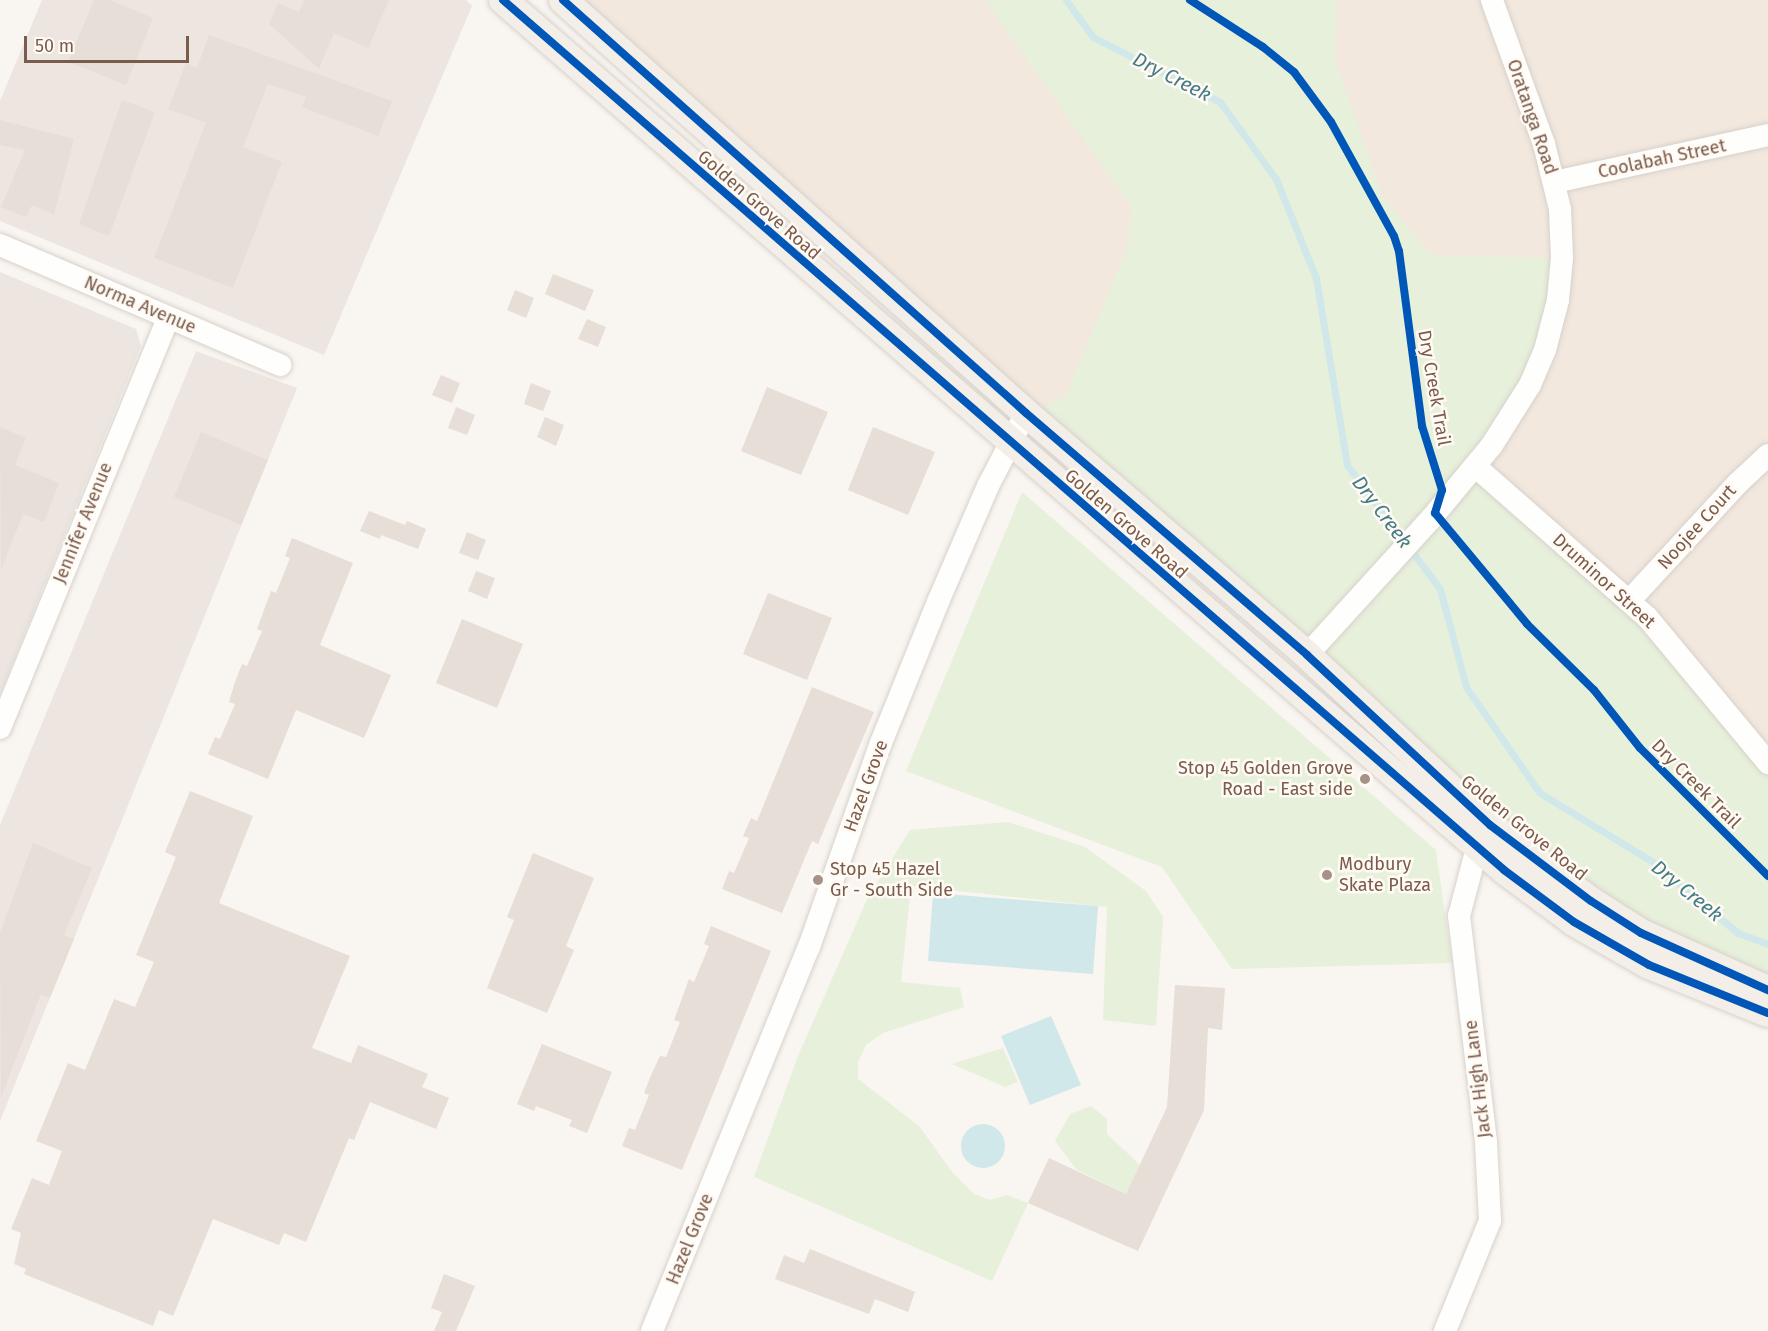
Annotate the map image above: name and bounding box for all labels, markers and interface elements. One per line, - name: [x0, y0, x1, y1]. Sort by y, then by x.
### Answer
- scale bar: [27, 24, 192, 62]
- text: 50 m: [35, 35, 74, 57]
- water label: Dry Creek: [1129, 47, 1215, 107]
- street label: Oratanga Road: [1502, 57, 1562, 177]
- street label: Coolabah Street: [1596, 135, 1728, 183]
- street label: Golden Grove Road: [693, 146, 825, 264]
- street label: Norma Avenue: [81, 272, 199, 338]
- street label: Dry Creek Trail: [1413, 328, 1455, 448]
- street label: Jennifer Avenue: [49, 459, 117, 587]
- street label: Golden Grove Road: [1060, 465, 1192, 583]
- water label: Dry Creek: [1347, 471, 1417, 553]
- street label: Noojee Court: [1653, 480, 1741, 574]
- street label: Druminor Street: [1548, 529, 1660, 633]
- street label: Dry Creek Trail: [1647, 735, 1745, 833]
- street label: Hazel Grove: [839, 737, 893, 835]
- place label: Stop 45 Golden Grove Road - East side: [1178, 758, 1353, 800]
- street label: Golden Grove Road: [1457, 771, 1591, 885]
- marker: Stop 45 Golden Grove Road - East side: [1358, 772, 1372, 786]
- place label: Modbury Skate Plaza: [1339, 854, 1431, 896]
- water label: Dry Creek: [1647, 855, 1727, 927]
- place label: Stop 45 Hazel Gr - South Side: [830, 859, 953, 902]
- marker: Modbury Skate Plaza: [1320, 868, 1334, 882]
- marker: Stop 45 Hazel Gr - South Side: [811, 873, 825, 887]
- street label: Jack High Lane: [1460, 1019, 1496, 1139]
- street label: Hazel Grove: [662, 1190, 718, 1288]

